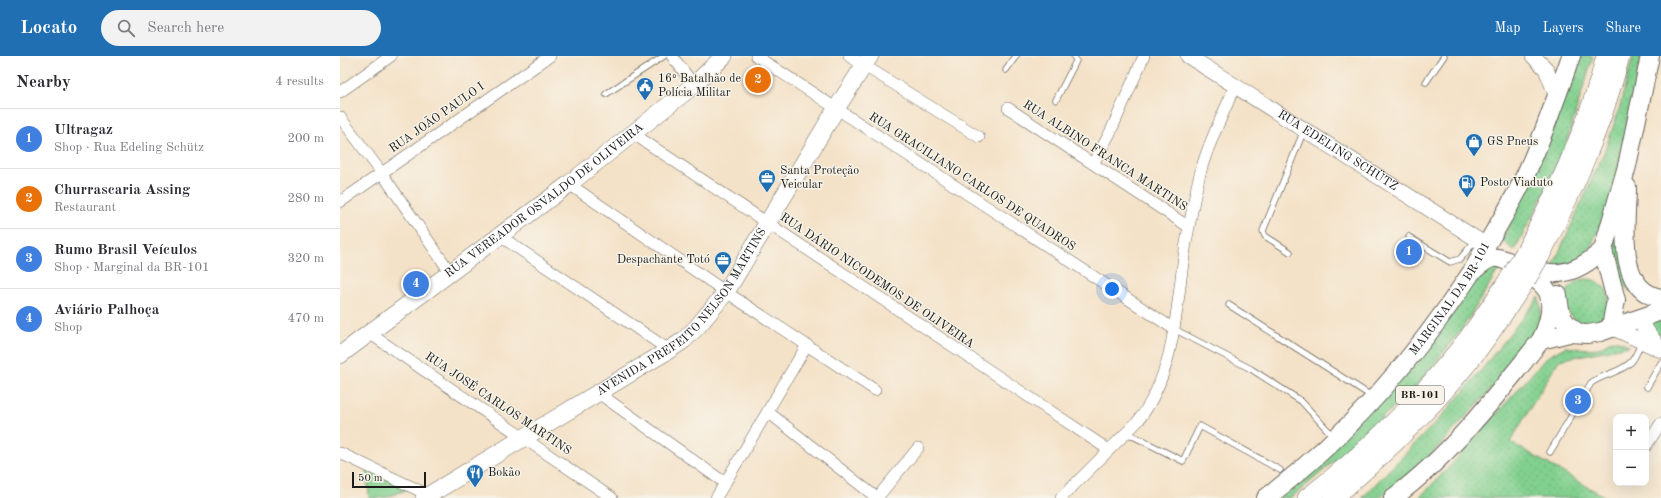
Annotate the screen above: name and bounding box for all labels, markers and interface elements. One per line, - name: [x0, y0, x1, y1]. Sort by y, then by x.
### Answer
- search box: [101, 10, 381, 46]
- icon: search: [115, 17, 137, 39]
- text: Locato: [20, 19, 77, 38]
- text: Search here: [147, 21, 224, 36]
- text: Map: [1495, 21, 1521, 35]
- text: Layers: [1543, 21, 1584, 35]
- text: Share: [1606, 21, 1641, 35]
- pin: 2: [745, 65, 771, 95]
- place label: 16º Batalhão de Polícia Militar: [658, 73, 741, 99]
- text: Nearby: [16, 74, 71, 91]
- text: 4 results: [275, 75, 324, 88]
- public building icon: 16º Batalhão de Polícia Militar: [635, 76, 655, 101]
- street label: RUA JOÃO PAULO I: [386, 78, 487, 155]
- street label: RUA ALBINO FRANCA MARTINS: [1021, 98, 1189, 214]
- street label: RUA EDELING SCHÜTZ: [1275, 108, 1400, 193]
- street label: RUA GRACILIANO CARLOS DE QUADROS: [867, 111, 1077, 253]
- street label: RUA VEREADOR OSVALDO DE OLIVEIRA: [443, 121, 646, 280]
- text: Ultragaz: [54, 123, 113, 138]
- text: 1: [25, 132, 33, 145]
- text: 200 m: [287, 132, 324, 145]
- shop icon: GS Pneus: [1464, 132, 1484, 157]
- place label: GS Pneus: [1487, 136, 1538, 148]
- text: Shop · Rua Edeling Schütz: [54, 141, 204, 154]
- place label: Santa Proteção Veicular: [780, 165, 859, 191]
- office icon: Santa Proteção Veicular: [757, 168, 777, 193]
- fuel station icon: Posto Viaduto: [1457, 173, 1477, 198]
- place label: Posto Viaduto: [1480, 177, 1553, 189]
- text: Churrascaria Assing: [54, 183, 190, 198]
- text: 2: [25, 192, 33, 205]
- text: 280 m: [287, 192, 324, 205]
- text: Restaurant: [54, 201, 116, 214]
- street label: RUA DÁRIO NICODEMOS DE OLIVEIRA: [778, 209, 978, 351]
- street label: AVENIDA PREFEITO NELSON MARTINS: [595, 226, 769, 398]
- pin: 1: [1396, 237, 1422, 267]
- street label: MARGINAL DA BR-101: [1407, 239, 1493, 359]
- text: Rumo Brasil Veículos: [54, 243, 197, 258]
- office icon: Despachante Totó: [713, 250, 733, 275]
- text: 3: [25, 252, 33, 265]
- text: 320 m: [287, 252, 324, 265]
- place label: Despachante Totó: [617, 254, 710, 266]
- text: Shop · Marginal da BR-101: [54, 261, 210, 274]
- pin: 4: [403, 269, 429, 299]
- your location: [1102, 279, 1122, 299]
- text: Aviário Palhoça: [54, 303, 159, 318]
- text: 4: [25, 312, 33, 325]
- text: 470 m: [287, 312, 324, 325]
- text: Shop: [54, 321, 82, 334]
- street label: RUA JOSÉ CARLOS MARTINS: [423, 348, 575, 457]
- road number: BR-101: [1396, 386, 1444, 404]
- pin: 3: [1565, 386, 1591, 416]
- map controls: [1613, 414, 1649, 486]
- button: +: [1613, 414, 1649, 450]
- button: −: [1613, 450, 1649, 486]
- restaurant icon: Bokão: [465, 463, 485, 488]
- place label: Bokão: [488, 467, 520, 479]
- scale bar: [352, 470, 426, 489]
- text: 50 m: [358, 473, 383, 484]

